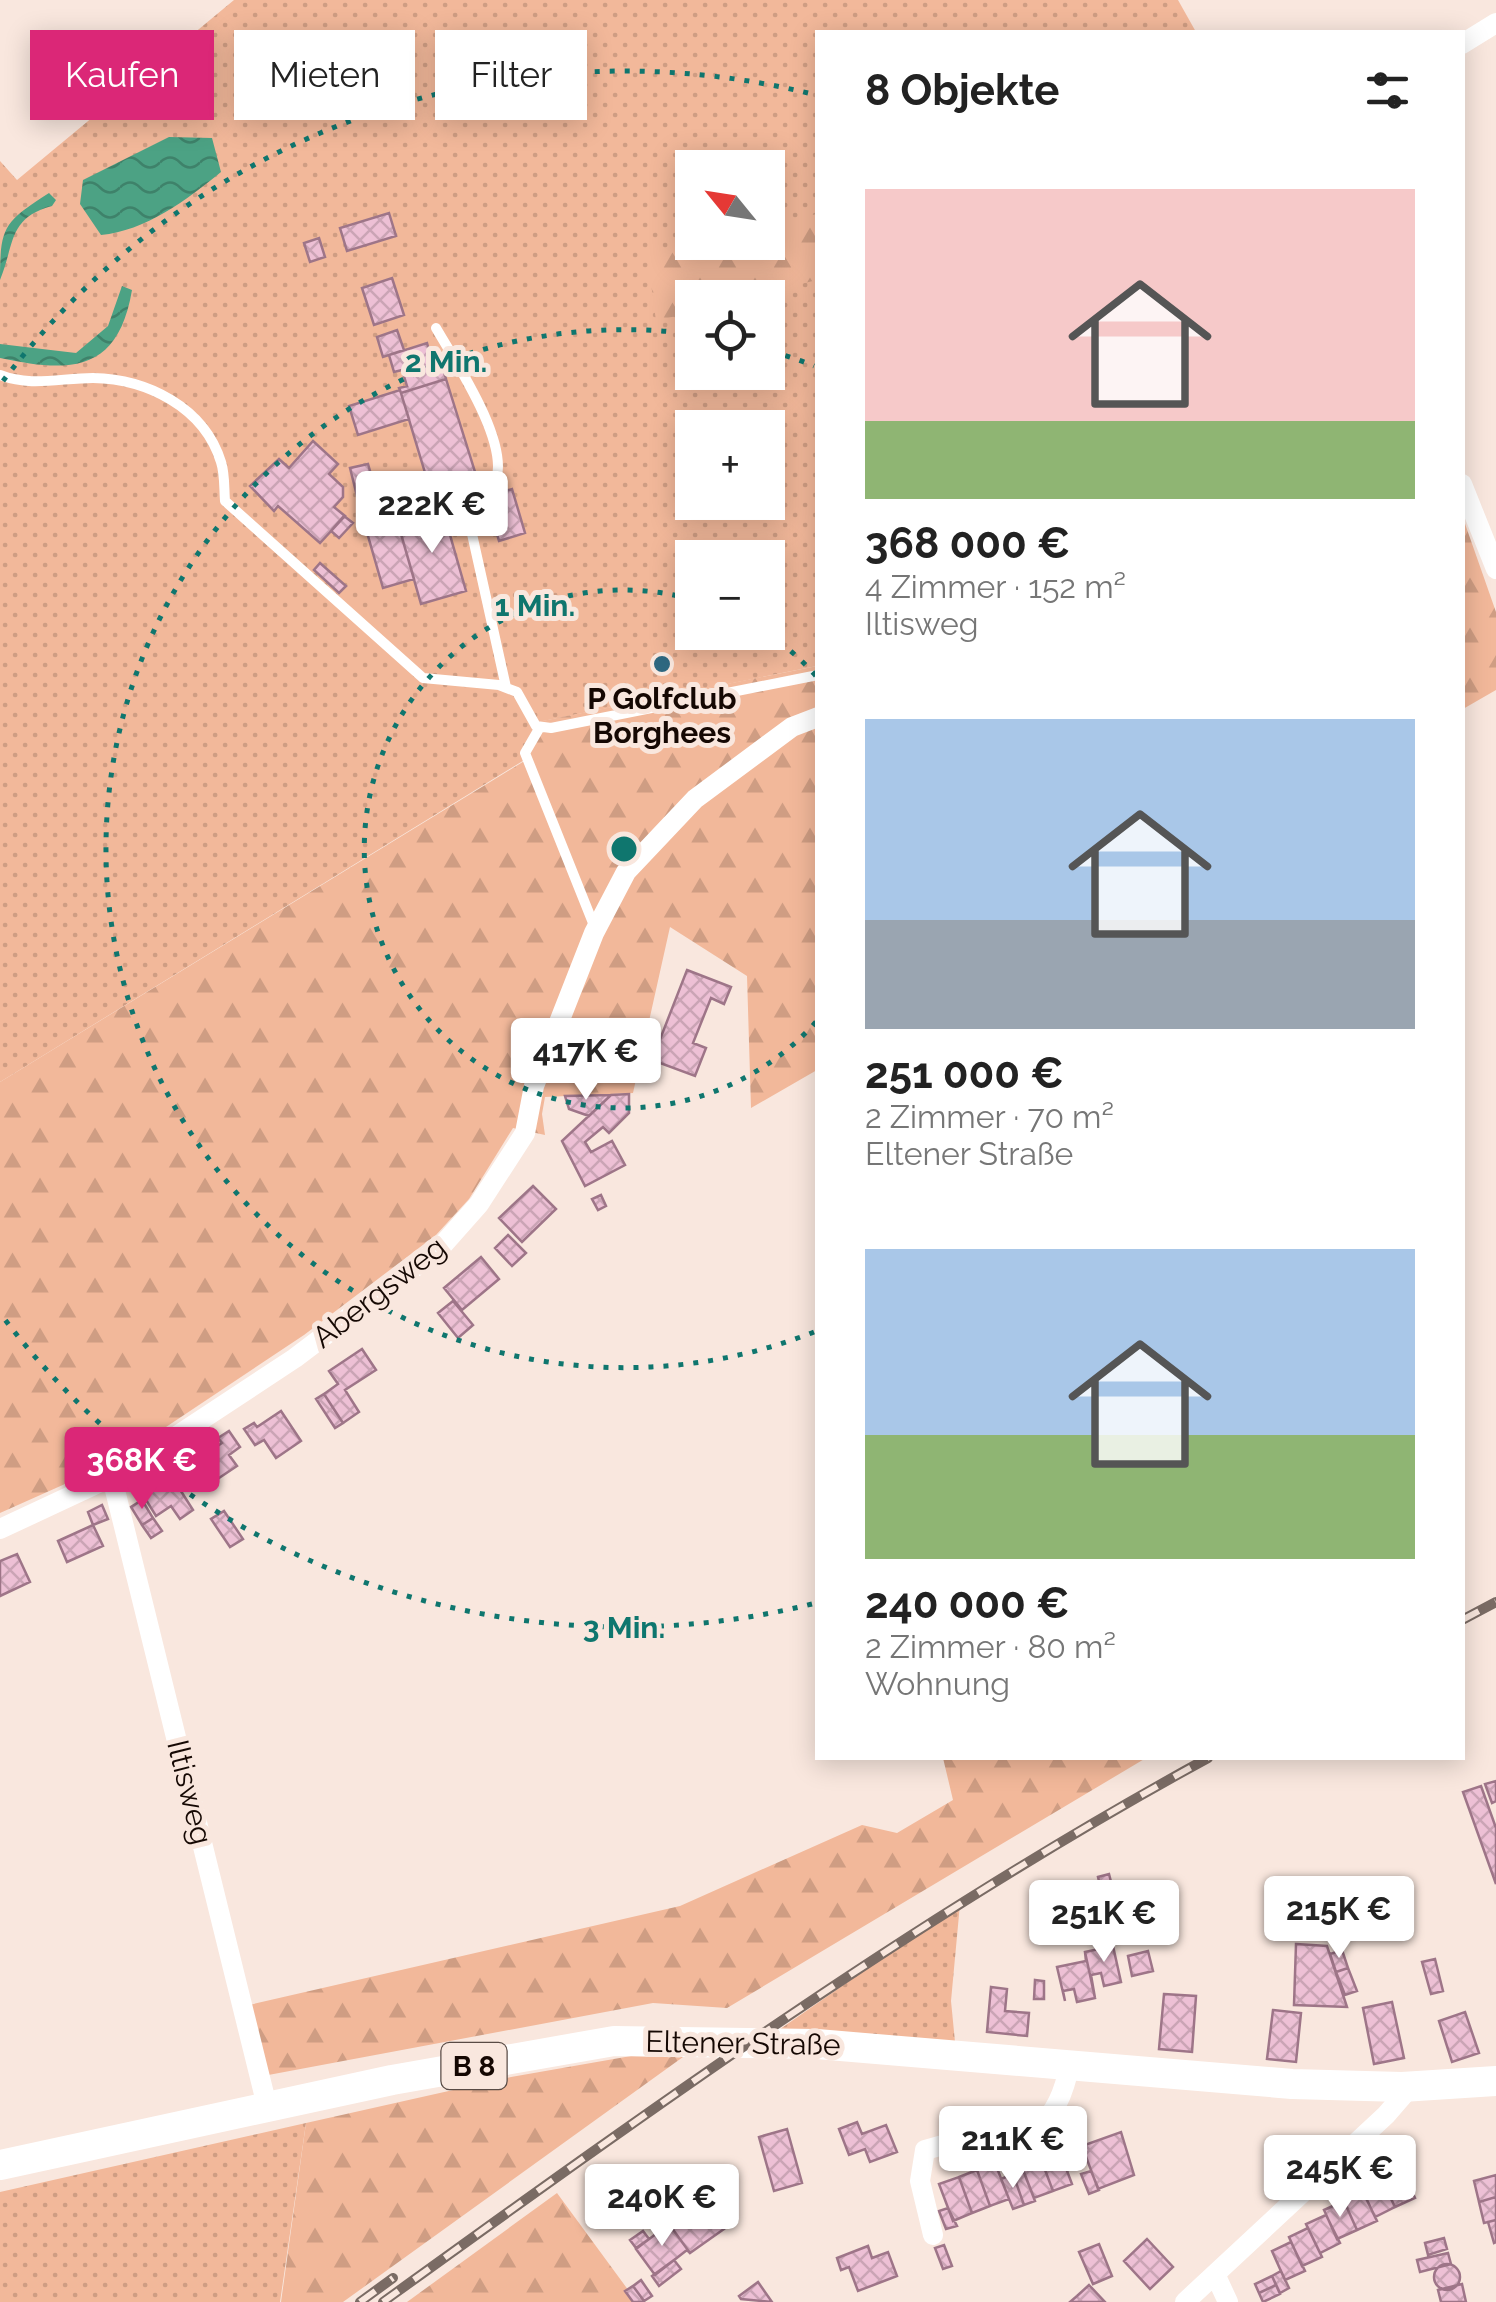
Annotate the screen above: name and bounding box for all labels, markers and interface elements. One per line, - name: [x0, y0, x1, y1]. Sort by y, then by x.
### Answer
- chip: Kaufen: [30, 30, 214, 120]
- chip: Mieten: [234, 30, 415, 120]
- chip: Filter: [435, 30, 587, 120]
- icon: filters: [1360, 63, 1415, 118]
- text: 8 Objekte: [865, 66, 1059, 115]
- north arrow: [675, 150, 785, 260]
- map controls: [675, 150, 785, 650]
- icon: home: [1050, 254, 1230, 434]
- button: locate: [675, 280, 785, 390]
- text: 2 Min.: [405, 344, 487, 379]
- button: +: [675, 410, 785, 520]
- pin: 222K €: [351, 471, 513, 556]
- text: 222K €: [378, 485, 486, 522]
- text: 368 000 €: [865, 519, 1070, 568]
- button: −: [675, 540, 785, 650]
- text: 4 Zimmer · 152 m²: [865, 568, 1126, 605]
- text: 1 Min.: [495, 588, 575, 623]
- text: Iltisweg: [865, 605, 978, 642]
- marker: P Golfclub Borghees: [651, 653, 673, 675]
- place label: P Golfclub Borghees: [587, 681, 737, 750]
- icon: home: [1050, 784, 1230, 964]
- centre of rings: [606, 831, 642, 867]
- pin: 417K €: [505, 1018, 667, 1103]
- text: 417K €: [533, 1032, 639, 1069]
- text: 251 000 €: [865, 1049, 1064, 1098]
- text: 2 Zimmer · 70 m²: [865, 1098, 1114, 1135]
- text: Eltener Straße: [865, 1135, 1073, 1172]
- street label: Abergsweg: [305, 1229, 453, 1355]
- icon: home: [1050, 1314, 1230, 1494]
- pin: 368K €: [61, 1427, 223, 1512]
- text: 368K €: [87, 1441, 197, 1478]
- text: 240 000 €: [865, 1579, 1070, 1628]
- text: 3 Min.: [583, 1610, 665, 1645]
- text: 2 Zimmer · 80 m²: [865, 1628, 1116, 1665]
- text: Wohnung: [865, 1665, 1010, 1702]
- street label: Iltisweg: [160, 1736, 220, 1848]
- pin: 215K €: [1258, 1876, 1420, 1961]
- pin: 251K €: [1023, 1880, 1185, 1965]
- text: 215K €: [1286, 1890, 1392, 1927]
- text: 251K €: [1051, 1894, 1157, 1931]
- street label: Eltener Straße: [645, 2024, 841, 2062]
- road number: B 8: [442, 2043, 506, 2089]
- pin: 211K €: [932, 2106, 1094, 2191]
- text: 211K €: [961, 2120, 1065, 2157]
- pin: 245K €: [1259, 2135, 1421, 2220]
- text: 245K €: [1286, 2149, 1394, 2186]
- pin: 240K €: [581, 2164, 743, 2249]
- text: 240K €: [607, 2178, 717, 2215]

